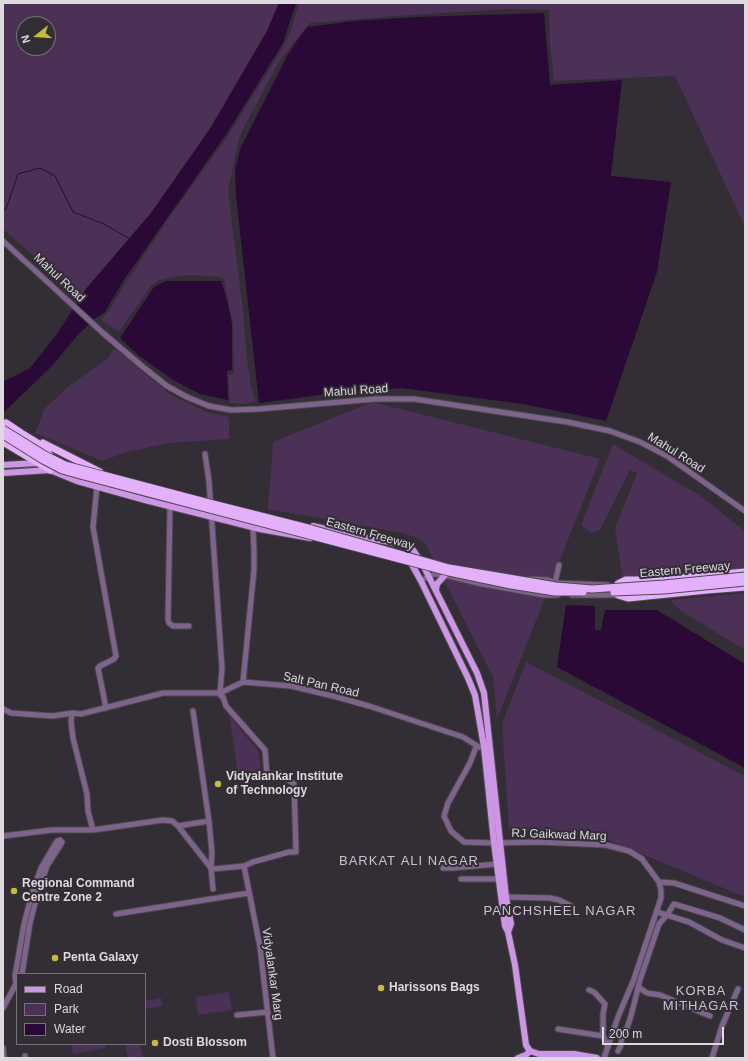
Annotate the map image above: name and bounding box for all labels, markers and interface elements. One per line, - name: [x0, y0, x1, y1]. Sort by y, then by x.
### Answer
- north arrow: [16, 16, 56, 56]
- text: N: [19, 34, 32, 45]
- street label: Mahul Road: [30, 251, 88, 305]
- street label: Mahul Road: [323, 382, 389, 400]
- street label: Mahul Road: [645, 430, 707, 476]
- street label: Eastern Freeway: [324, 515, 416, 553]
- street label: Eastern Freeway: [639, 559, 731, 581]
- street label: Salt Pan Road: [282, 669, 360, 701]
- place label: Vidyalankar Institute of Technology: [226, 770, 343, 798]
- marker: Vidyalankar Institute of Technology: [213, 779, 223, 789]
- street label: RJ Gaikwad Marg: [511, 826, 607, 844]
- district label: BARKAT ALI NAGAR: [339, 853, 479, 869]
- place label: Regional Command Centre Zone 2: [22, 877, 135, 905]
- marker: Regional Command Centre Zone 2: [9, 886, 19, 896]
- district label: PANCHSHEEL NAGAR: [483, 903, 637, 919]
- street label: Vidyalankar Marg: [258, 927, 286, 1021]
- place label: Penta Galaxy: [63, 951, 138, 965]
- marker: Penta Galaxy: [50, 953, 60, 963]
- legend: [16, 973, 146, 1045]
- place label: Harissons Bags: [389, 981, 480, 995]
- text: Road: [54, 982, 83, 996]
- marker: Harissons Bags: [376, 983, 386, 993]
- district label: KORBA MITHAGAR: [663, 983, 739, 1014]
- text: Park: [54, 1002, 79, 1016]
- scale bar: [604, 1019, 726, 1045]
- text: Water: [54, 1022, 86, 1036]
- text: 200 m: [609, 1027, 642, 1041]
- place label: Dosti Blossom: [163, 1036, 247, 1050]
- marker: Dosti Blossom: [150, 1038, 160, 1048]

